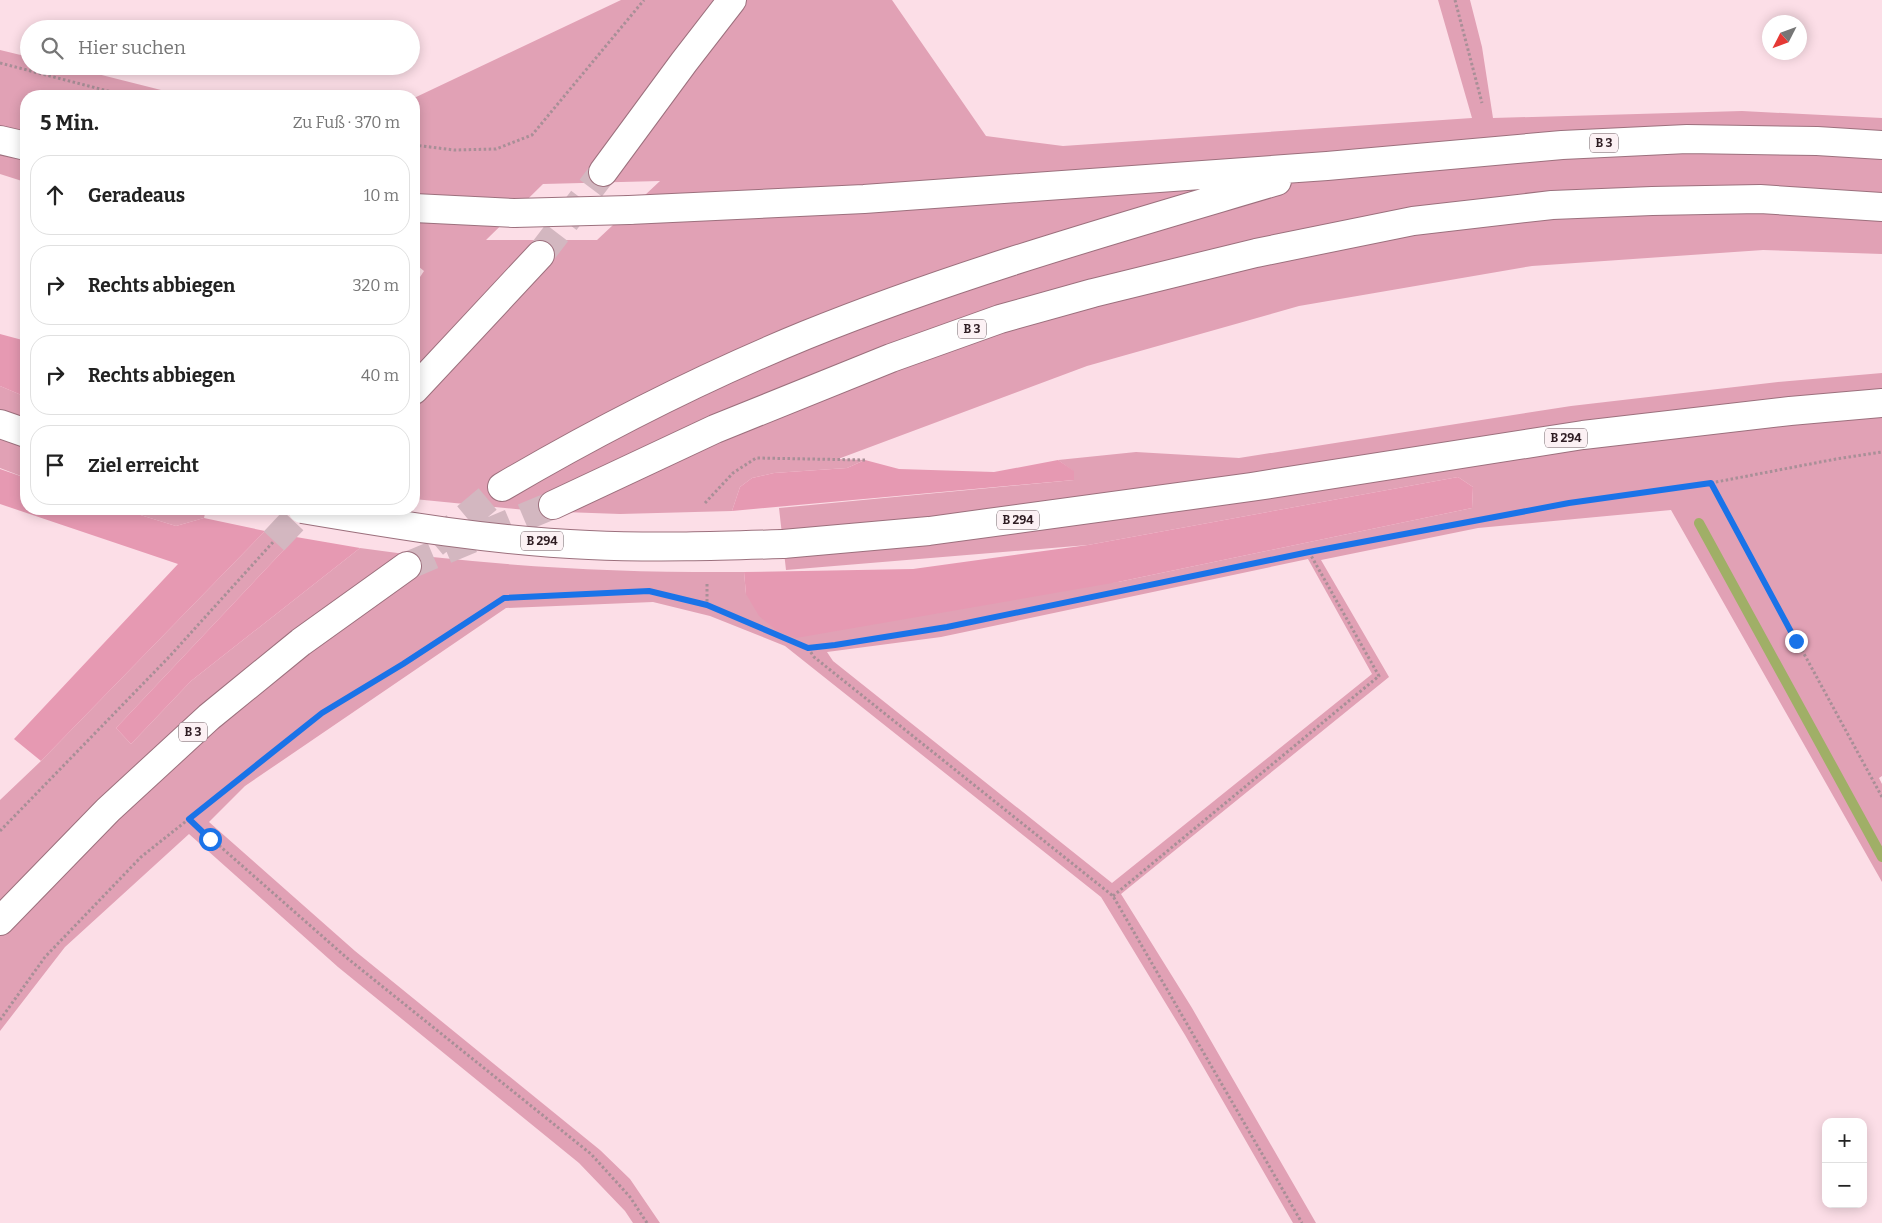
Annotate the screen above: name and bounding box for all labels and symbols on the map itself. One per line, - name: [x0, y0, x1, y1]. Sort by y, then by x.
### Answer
- north arrow: [1762, 15, 1807, 60]
- road number: B 3: [1590, 134, 1618, 152]
- road number: B 3: [958, 320, 986, 338]
- road number: B 294: [1545, 428, 1587, 448]
- road number: B 294: [997, 510, 1039, 530]
- road number: B 294: [521, 532, 563, 550]
- route end: [1785, 630, 1808, 653]
- road number: B 3: [179, 722, 207, 742]
- route start: [199, 828, 222, 851]

